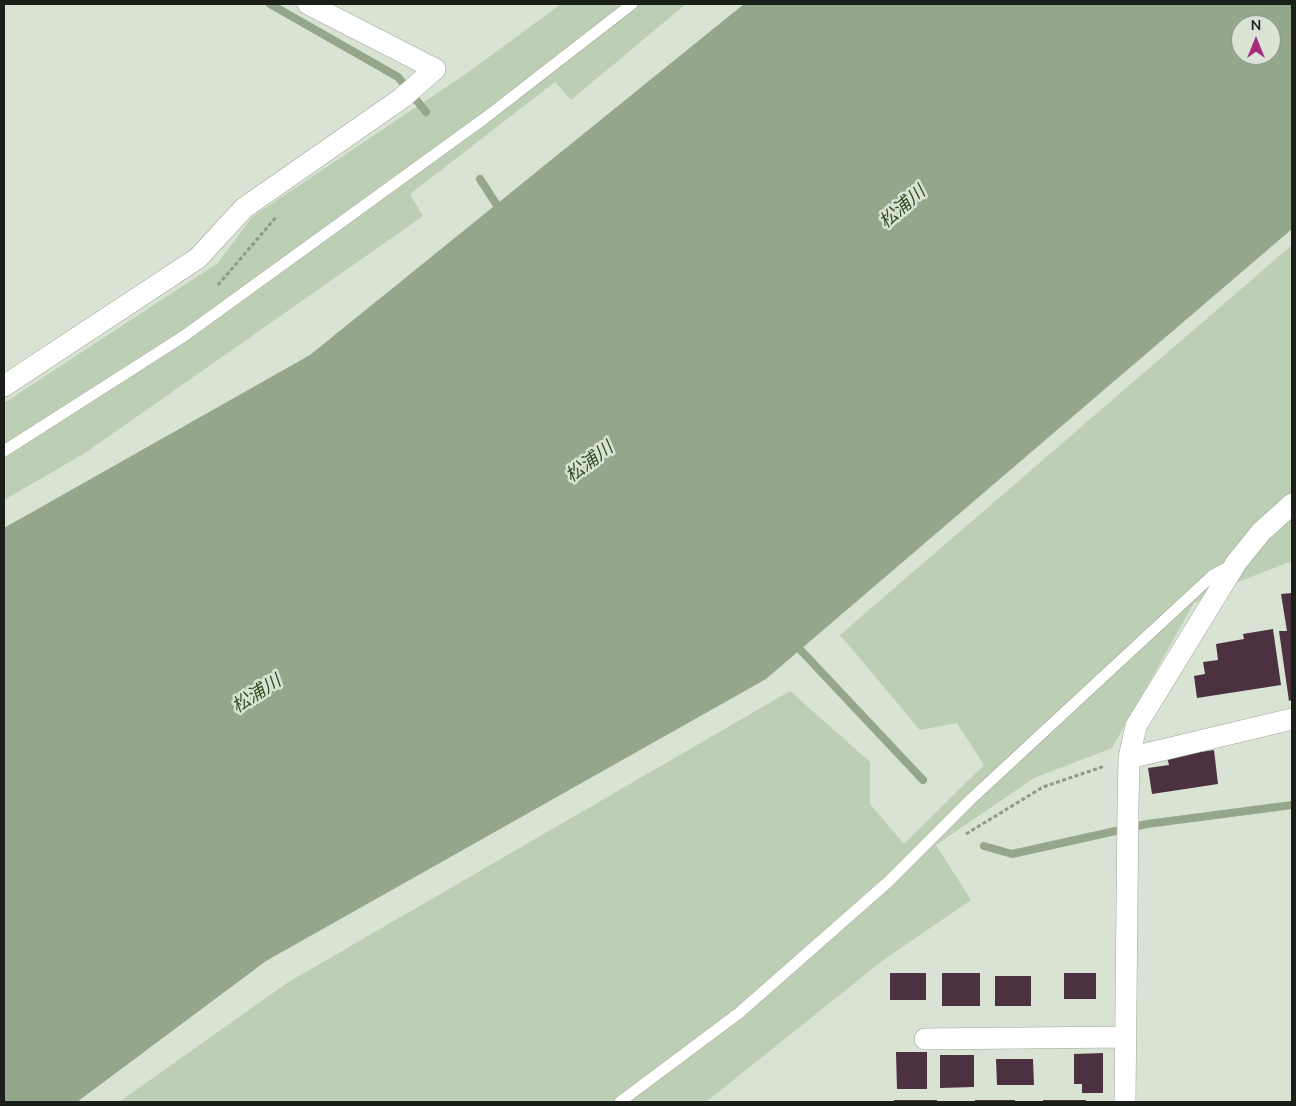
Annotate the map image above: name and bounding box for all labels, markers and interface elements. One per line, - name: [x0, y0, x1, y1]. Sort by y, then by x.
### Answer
- north arrow: [1231, 15, 1281, 65]
- text: N: [1251, 16, 1261, 35]
- water label: 松浦川: [876, 182, 930, 234]
- water label: 松浦川: [562, 438, 618, 488]
- water label: 松浦川: [228, 671, 286, 719]

